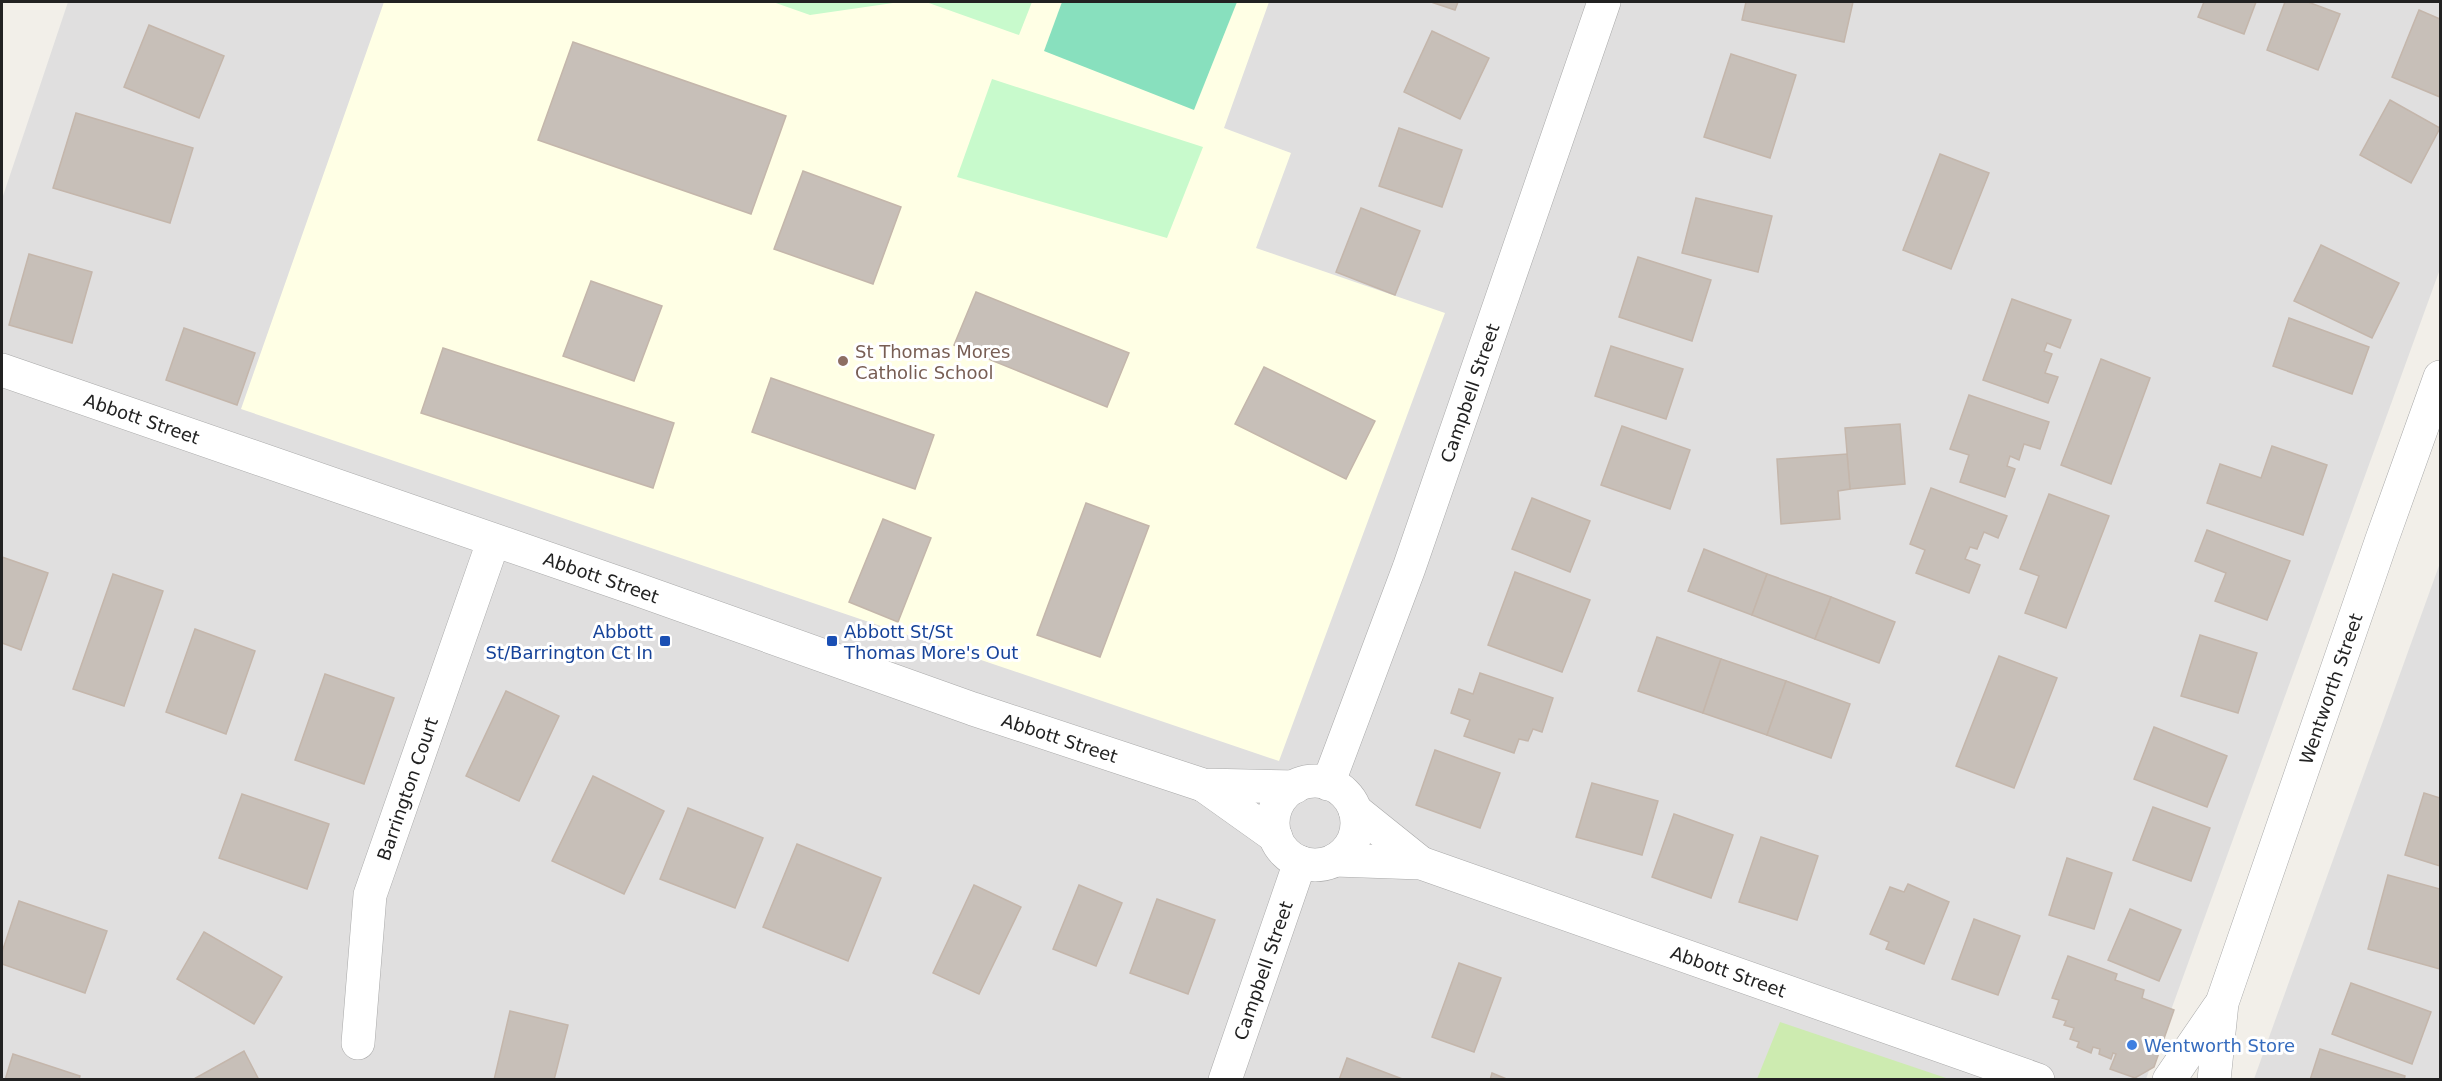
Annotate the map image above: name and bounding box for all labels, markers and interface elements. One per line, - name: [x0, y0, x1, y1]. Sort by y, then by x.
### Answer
- street label: Campbell Street: [1436, 321, 1503, 465]
- place label: St Thomas Mores Catholic School: [855, 341, 1010, 383]
- marker: St Thomas Mores Catholic School: [836, 354, 850, 368]
- street label: Abbott Street: [81, 389, 202, 448]
- street label: Abbott Street: [541, 547, 662, 607]
- street label: Wentworth Street: [2295, 610, 2366, 767]
- place label: Abbott St/Barrington Ct In: [485, 621, 653, 663]
- place label: Abbott St/St Thomas More's Out: [843, 621, 1018, 663]
- marker: Abbott St/Barrington Ct In: [658, 634, 672, 648]
- marker: Abbott St/St Thomas More's Out: [825, 634, 839, 648]
- street label: Abbott Street: [999, 709, 1121, 767]
- street label: Barrington Court: [372, 714, 442, 863]
- street label: Campbell Street: [1229, 898, 1296, 1043]
- street label: Abbott Street: [1668, 941, 1789, 1001]
- place label: Wentworth Store: [2144, 1035, 2295, 1056]
- marker: Wentworth Store: [2125, 1038, 2139, 1052]

